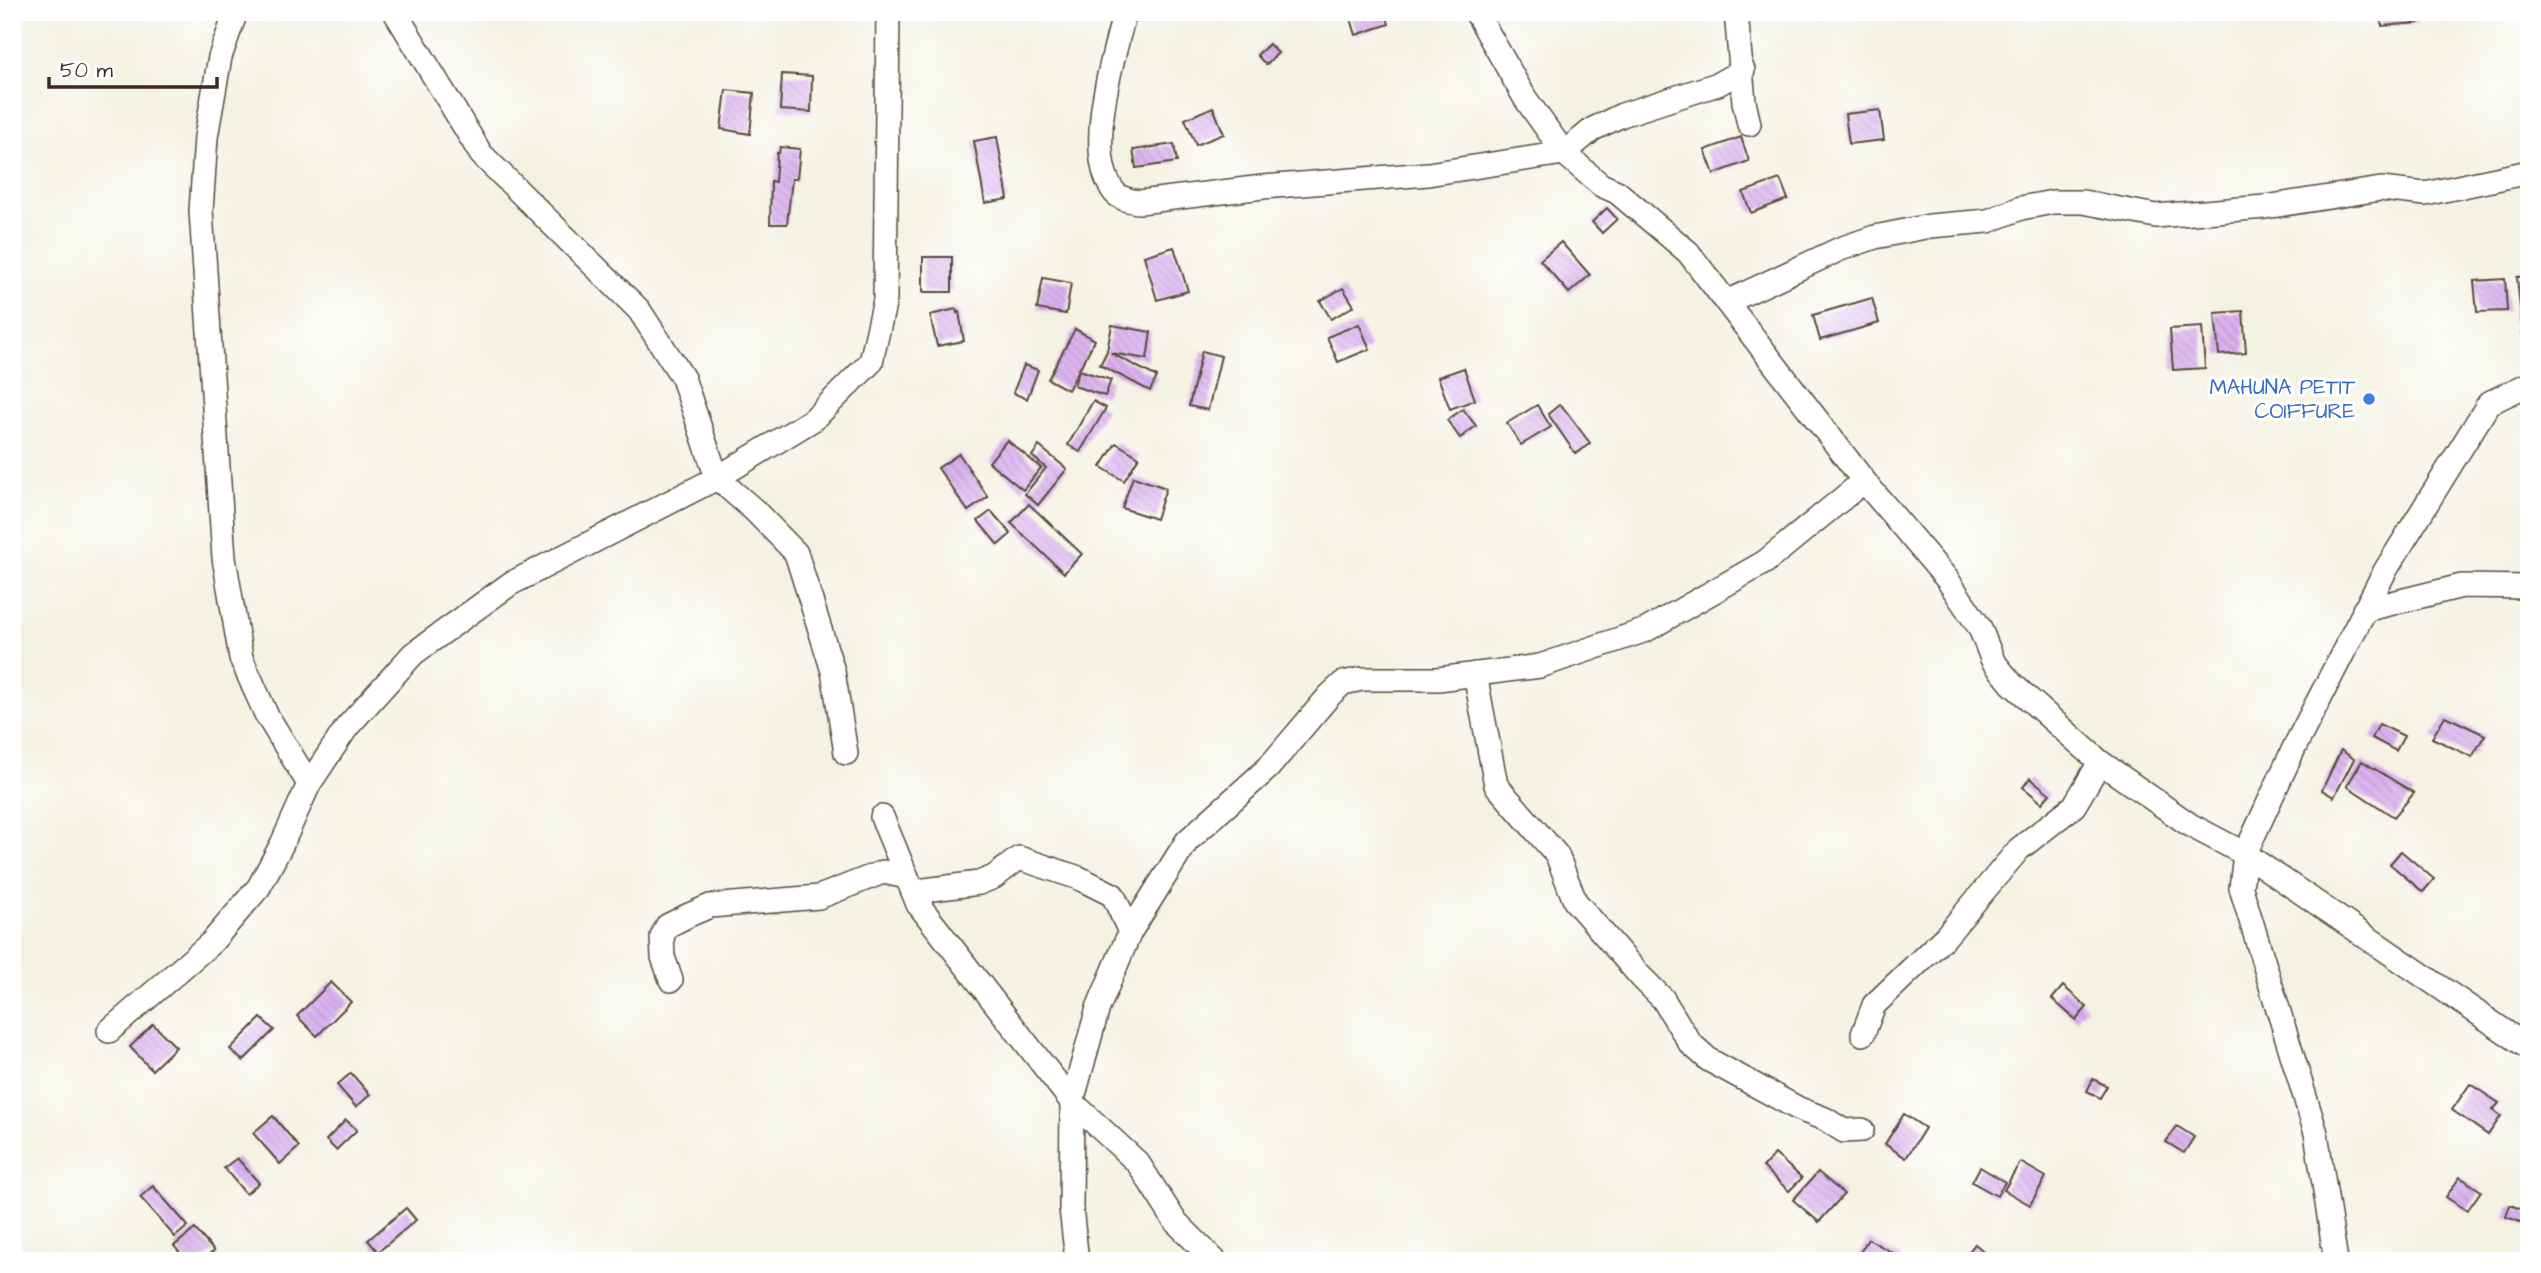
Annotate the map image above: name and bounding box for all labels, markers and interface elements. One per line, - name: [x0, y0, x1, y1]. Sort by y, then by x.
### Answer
- scale bar: [49, 46, 217, 90]
- text: 50 m: [60, 56, 114, 85]
- place label: MAHUNA PETIT COIFFURE: [2209, 373, 2356, 426]
- marker: MAHUNA PETIT COIFFURE: [2361, 391, 2377, 407]

